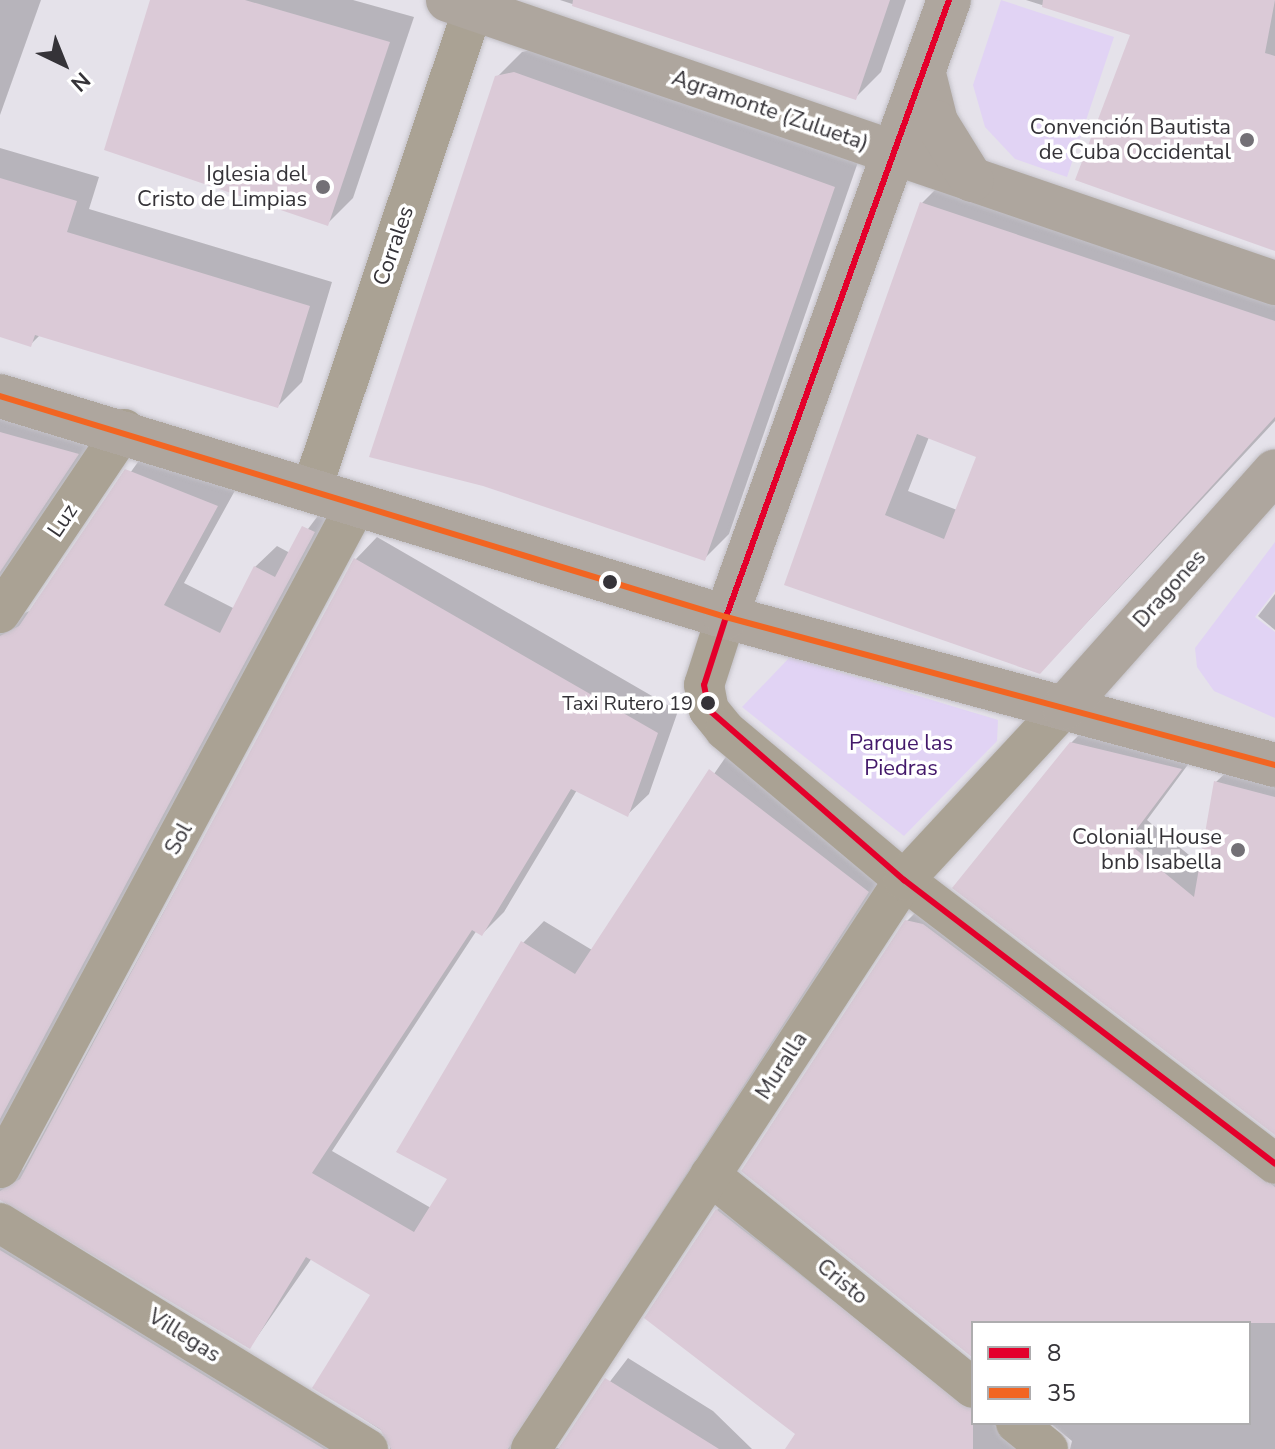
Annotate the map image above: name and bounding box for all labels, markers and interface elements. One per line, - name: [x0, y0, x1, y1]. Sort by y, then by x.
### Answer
- north arrow: [24, 24, 104, 104]
- text: N: [64, 65, 97, 98]
- street label: Agramonte (Zulueta): [668, 65, 872, 157]
- place label: Convención Bautista de Cuba Occidental: [1030, 114, 1231, 166]
- marker: Convención Bautista de Cuba Occidental: [1238, 131, 1256, 149]
- place label: Iglesia del Cristo de Limpias: [137, 161, 307, 212]
- marker: Iglesia del Cristo de Limpias: [314, 178, 332, 196]
- street label: Corrales: [368, 203, 420, 289]
- street label: Luz: [42, 499, 84, 543]
- street label: Dragones: [1128, 545, 1212, 633]
- unlabelled marker: [602, 574, 618, 590]
- place label: Taxi Rutero 19: [562, 691, 693, 715]
- marker: Taxi Rutero 19: [700, 695, 716, 711]
- park label: Parque las Piedras: [849, 730, 953, 782]
- street label: Sol: [160, 818, 198, 860]
- place label: Colonial House bnb Isabella: [1072, 824, 1222, 876]
- marker: Colonial House bnb Isabella: [1229, 841, 1247, 859]
- street label: Muralla: [750, 1027, 814, 1105]
- street label: Cristo: [811, 1253, 873, 1311]
- street label: Villegas: [143, 1304, 225, 1368]
- legend: [971, 1321, 1251, 1425]
- text: 8: [1047, 1337, 1061, 1369]
- text: 35: [1047, 1377, 1076, 1409]

